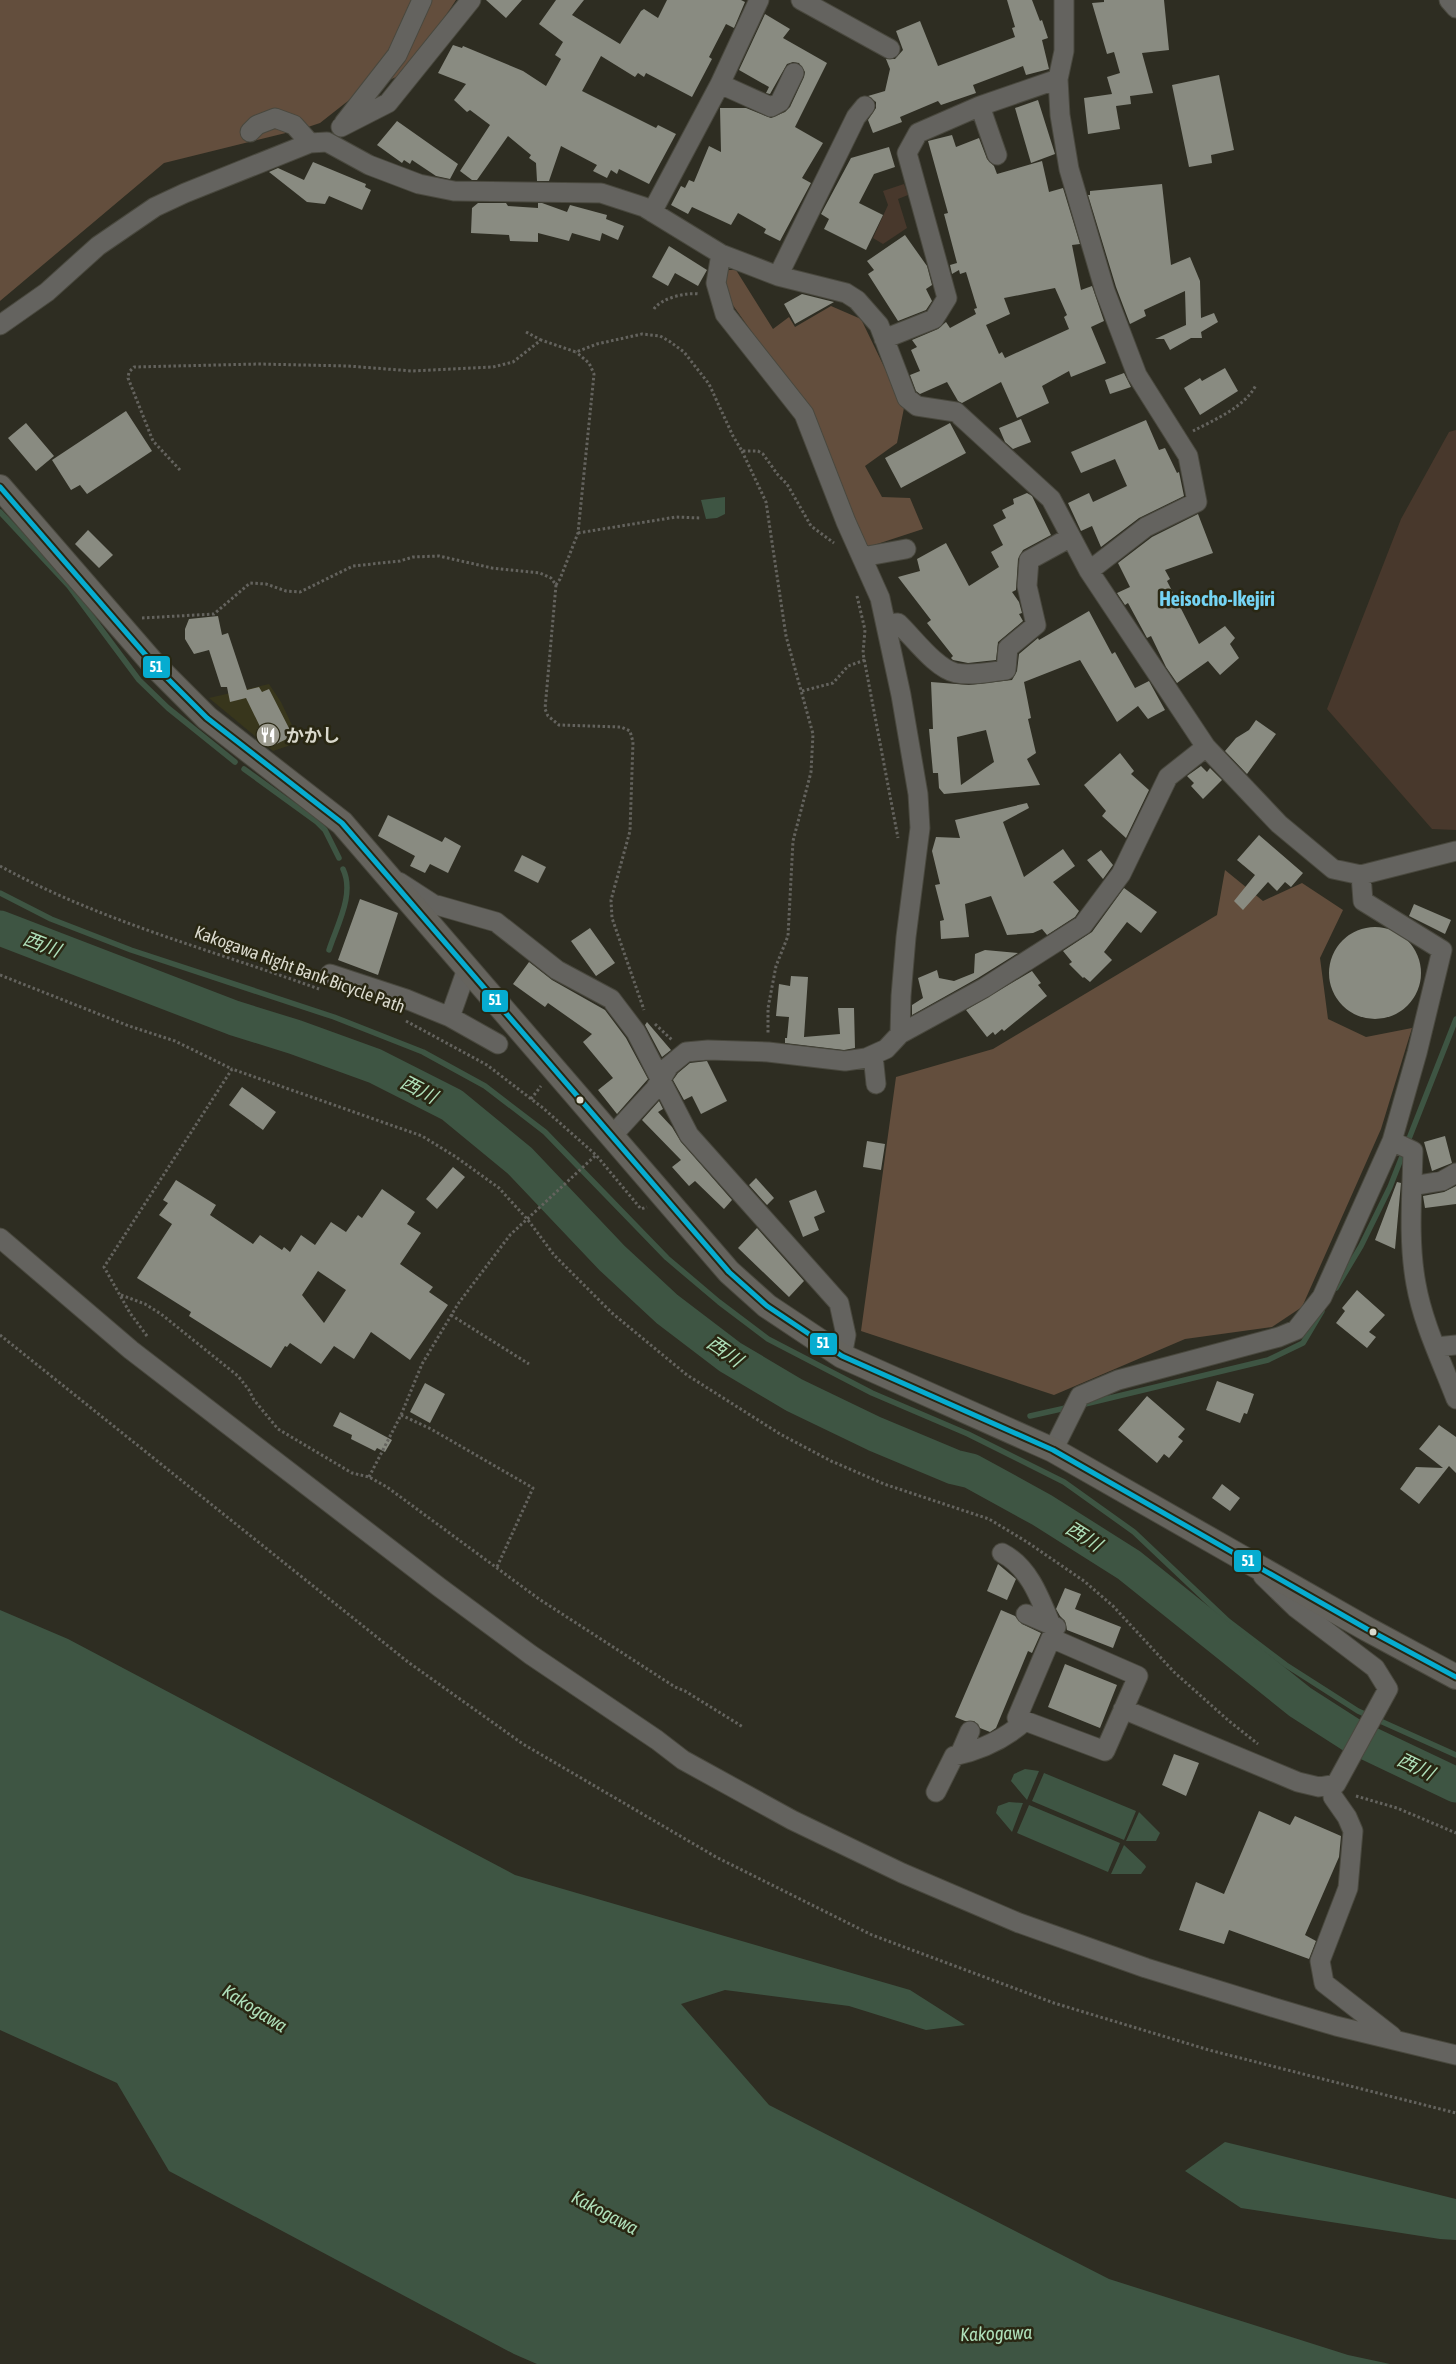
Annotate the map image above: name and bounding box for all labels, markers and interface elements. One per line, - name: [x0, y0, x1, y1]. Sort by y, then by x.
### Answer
- district label: Heisocho-Ikejiri: [1159, 587, 1275, 610]
- line badge: 51: [142, 655, 171, 679]
- text: 51: [149, 659, 163, 675]
- restaurant icon: かかし: [255, 722, 281, 748]
- place label: かかし: [286, 725, 340, 746]
- street label: Kakogawa Right Bank Bicycle Path: [192, 921, 408, 1017]
- water label: 西川: [20, 927, 66, 962]
- line badge: 51: [481, 989, 509, 1013]
- text: 51: [488, 992, 502, 1008]
- water label: 西川: [397, 1071, 443, 1108]
- unlabelled marker: [575, 1095, 585, 1105]
- water label: 西川: [703, 1331, 749, 1372]
- line badge: 51: [809, 1332, 838, 1356]
- text: 51: [816, 1335, 830, 1351]
- water label: 西川: [1062, 1517, 1108, 1556]
- line badge: 51: [1233, 1549, 1262, 1573]
- text: 51: [1241, 1553, 1255, 1569]
- unlabelled marker: [1368, 1627, 1378, 1637]
- water label: 西川: [1394, 1748, 1440, 1785]
- water label: Kakogawa: [219, 1980, 292, 2037]
- water label: Kakogawa: [568, 2185, 642, 2239]
- water label: Kakogawa: [960, 2321, 1033, 2345]

